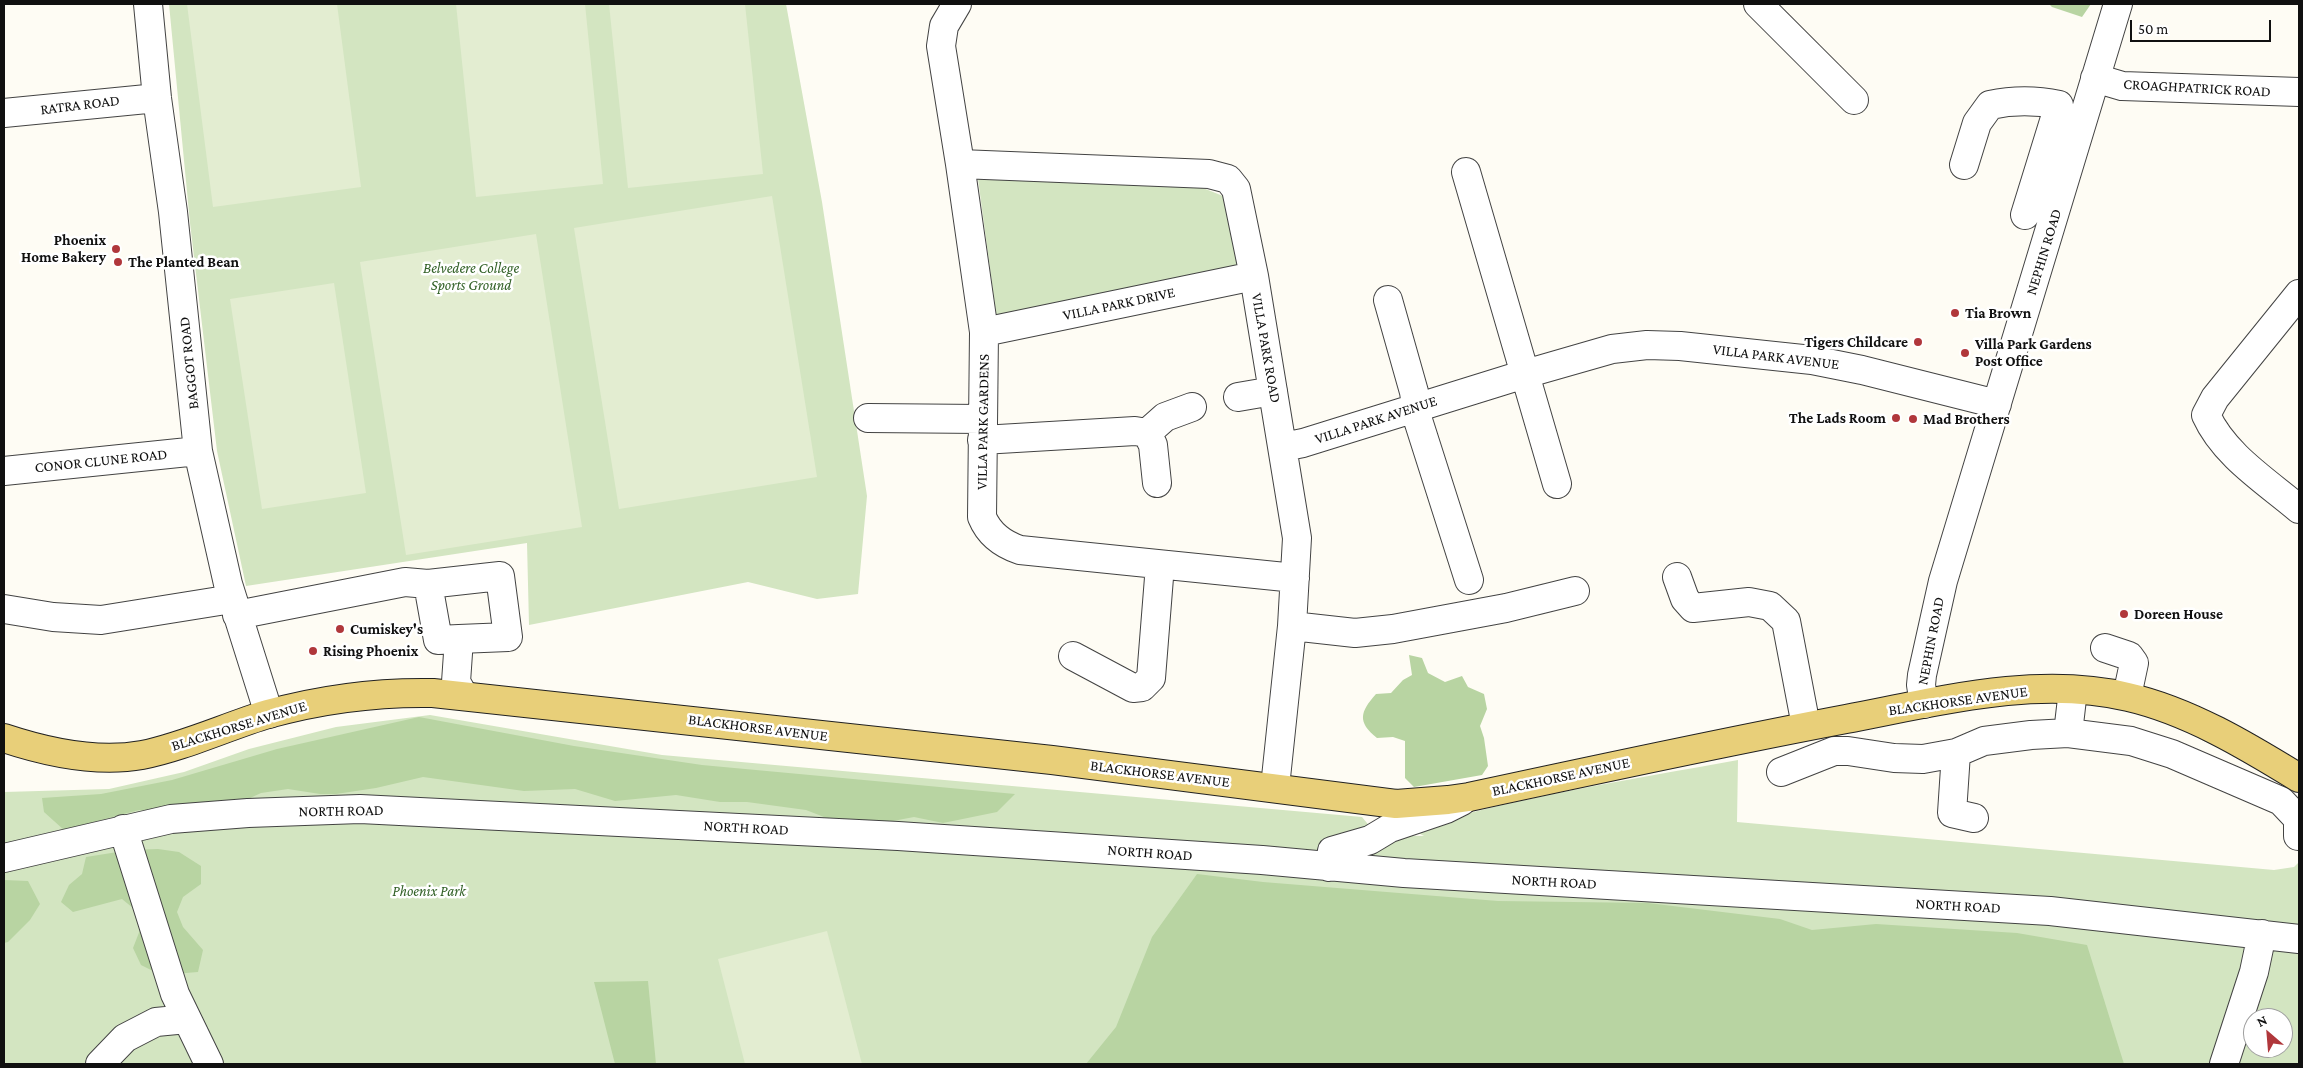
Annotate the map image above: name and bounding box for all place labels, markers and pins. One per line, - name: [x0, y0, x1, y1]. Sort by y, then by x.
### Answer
- place label: Phoenix Home Bakery: [21, 231, 106, 266]
- marker: Phoenix Home Bakery: [110, 243, 122, 255]
- place label: The Planted Bean: [128, 253, 239, 271]
- marker: The Planted Bean: [112, 256, 124, 268]
- place label: Tia Brown: [1965, 304, 2031, 322]
- marker: Tia Brown: [1949, 307, 1961, 319]
- place label: Tigers Childcare: [1804, 333, 1908, 351]
- place label: Villa Park Gardens Post Office: [1975, 335, 2092, 370]
- marker: Tigers Childcare: [1912, 336, 1924, 348]
- marker: Villa Park Gardens Post Office: [1959, 347, 1971, 359]
- place label: The Lads Room: [1789, 409, 1886, 427]
- place label: Mad Brothers: [1923, 410, 2010, 428]
- marker: The Lads Room: [1890, 412, 1902, 424]
- marker: Mad Brothers: [1907, 413, 1919, 425]
- place label: Doreen House: [2134, 605, 2223, 623]
- marker: Doreen House: [2118, 608, 2130, 620]
- place label: Cumiskey's: [350, 620, 423, 638]
- marker: Cumiskey's: [334, 623, 346, 635]
- place label: Rising Phoenix: [323, 642, 418, 660]
- marker: Rising Phoenix: [307, 645, 319, 657]

